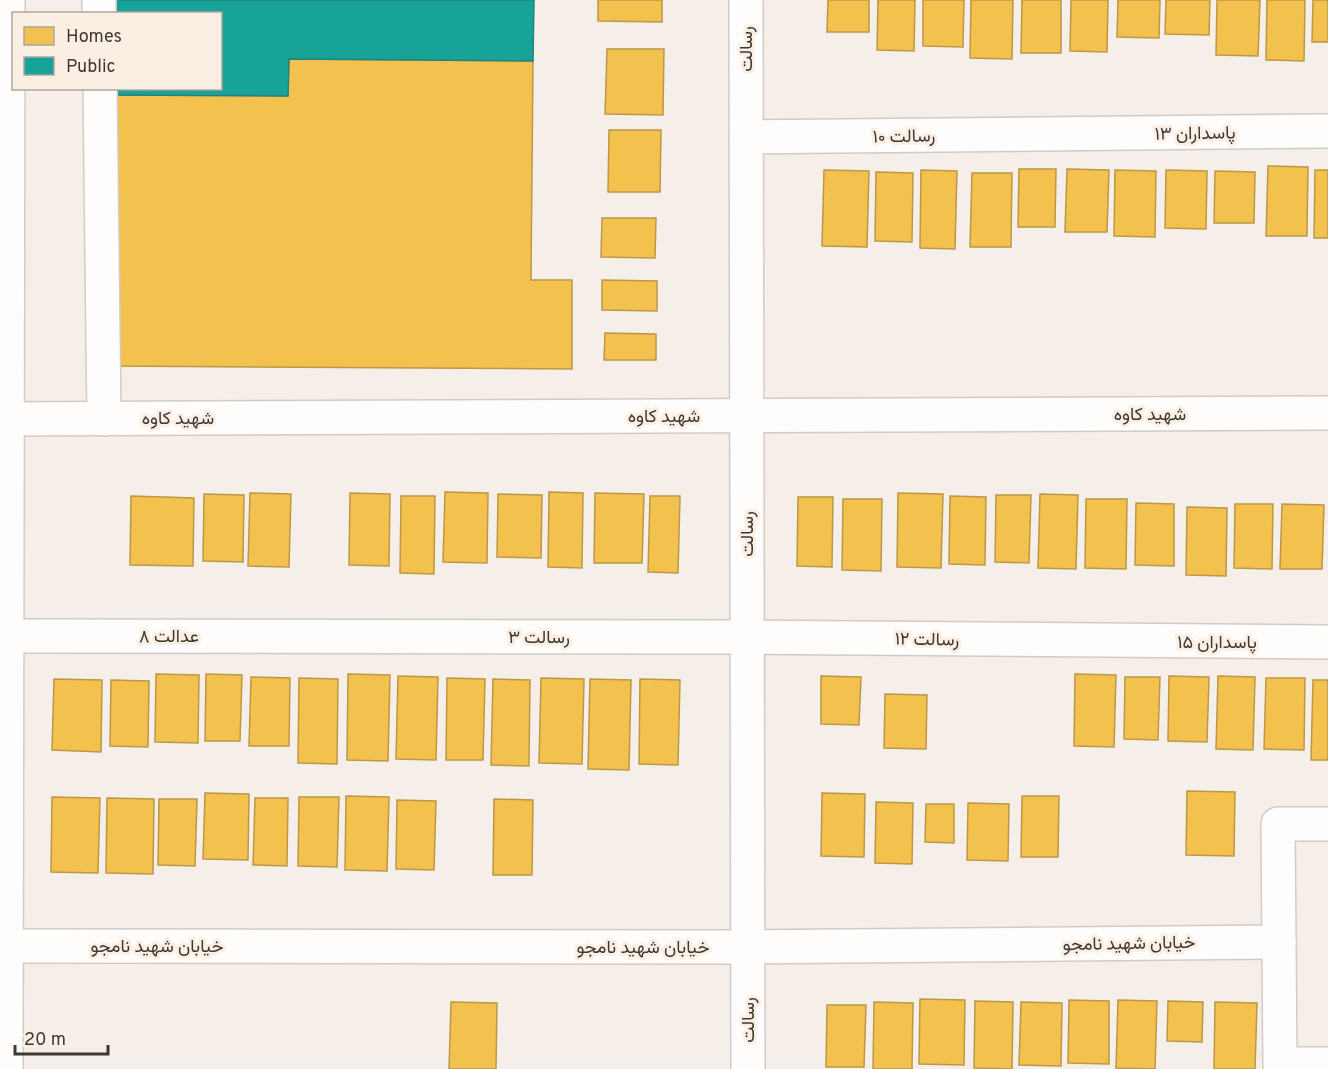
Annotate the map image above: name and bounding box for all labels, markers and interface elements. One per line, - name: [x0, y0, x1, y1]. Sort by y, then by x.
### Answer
- legend: [12, 12, 222, 90]
- text: Homes: [66, 26, 122, 49]
- street label: رسالت: [736, 26, 759, 72]
- text: Public: [66, 56, 116, 79]
- street label: پاسداران ۱۳: [1154, 122, 1236, 147]
- street label: رسالت ۱۰: [873, 125, 936, 150]
- street label: شهید کاوه: [1114, 404, 1186, 427]
- street label: شهید کاوه: [628, 406, 700, 429]
- street label: شهید کاوه: [142, 408, 214, 431]
- street label: رسالت: [737, 511, 760, 557]
- street label: عدالت ۸: [139, 626, 199, 649]
- street label: رسالت ۳: [508, 627, 570, 650]
- street label: رسالت ۱۲: [895, 628, 959, 653]
- street label: پاسداران ۱۵: [1177, 632, 1257, 655]
- street label: خیابان شهید نامجو: [1062, 932, 1196, 957]
- street label: خیابان شهید نامجو: [91, 936, 223, 959]
- street label: خیابان شهید نامجو: [577, 937, 709, 960]
- street label: رسالت: [738, 997, 761, 1043]
- scale bar: [15, 1018, 108, 1056]
- text: 20 m: [24, 1029, 66, 1052]

